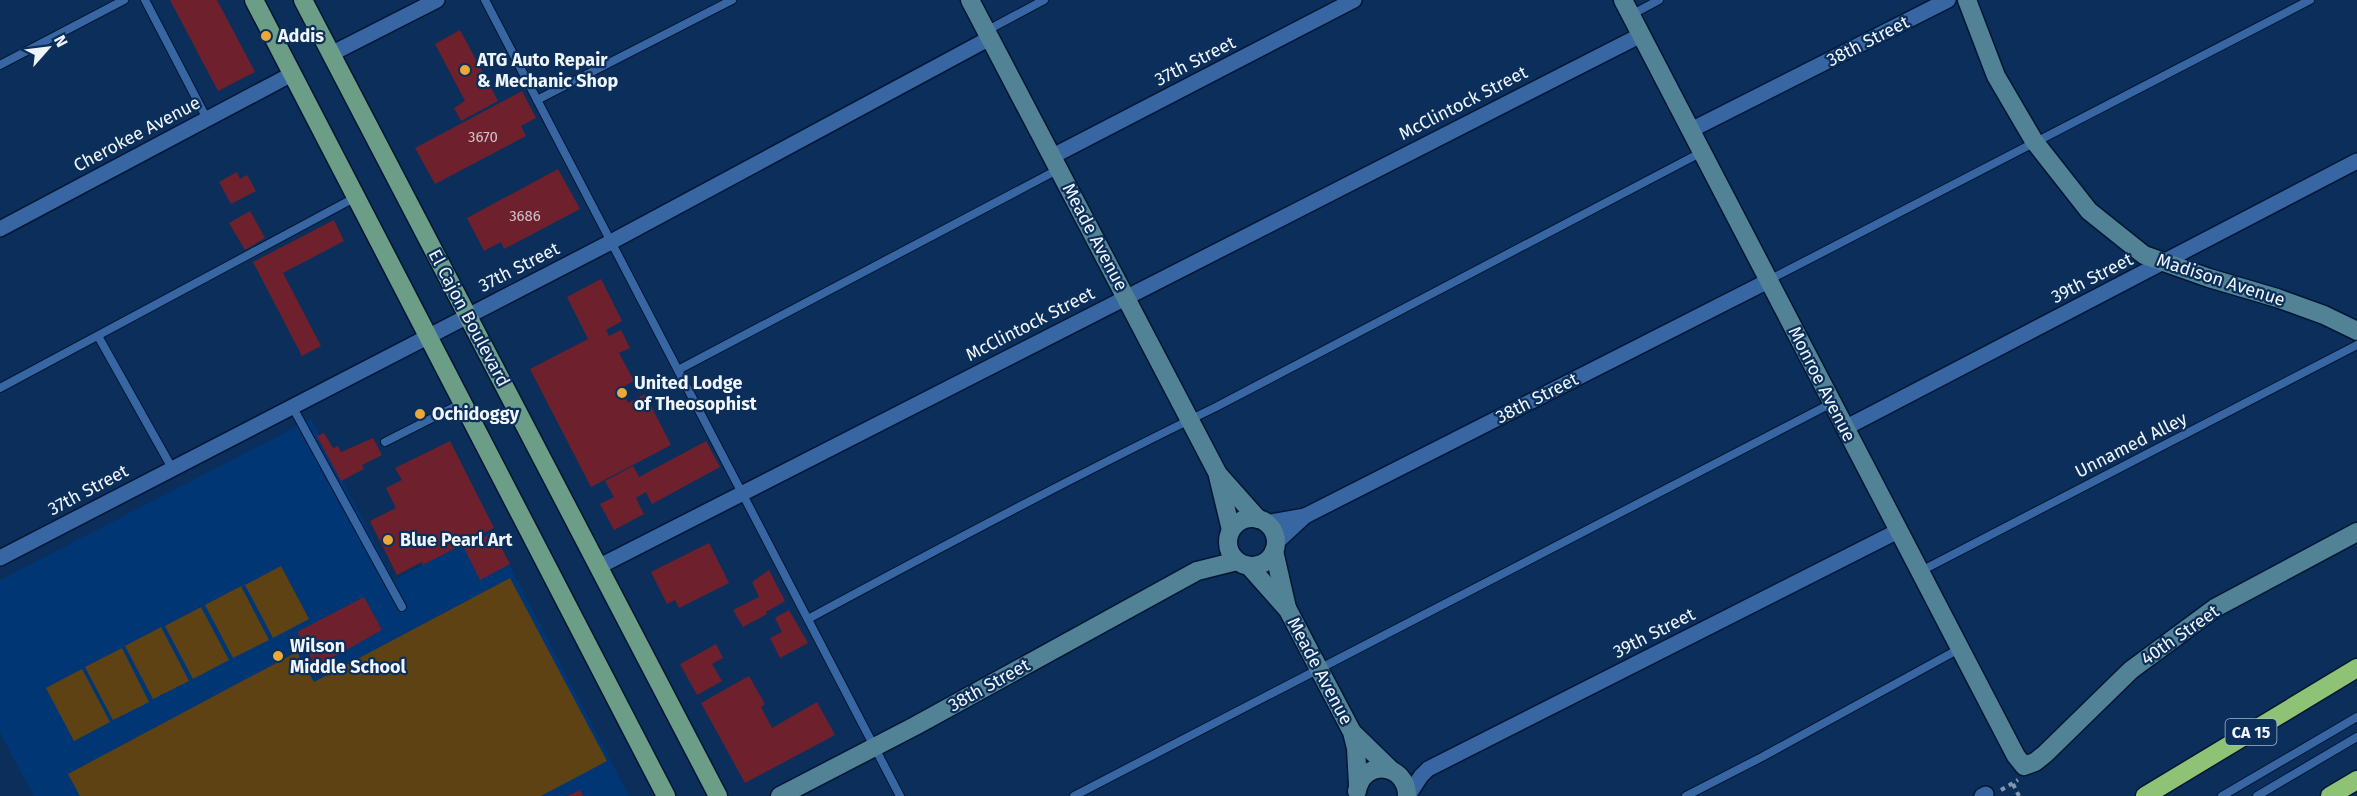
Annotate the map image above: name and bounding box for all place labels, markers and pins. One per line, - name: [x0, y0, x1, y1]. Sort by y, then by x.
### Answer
- place label: Addis: [277, 25, 324, 47]
- marker: Addis: [259, 29, 273, 43]
- place label: ATG Auto Repair & Mechanic Shop: [476, 49, 618, 92]
- marker: ATG Auto Repair & Mechanic Shop: [458, 63, 472, 77]
- place label: United Lodge of Theosophist: [634, 372, 758, 415]
- marker: United Lodge of Theosophist: [615, 386, 629, 400]
- place label: Ochidoggy: [432, 403, 520, 425]
- marker: Ochidoggy: [413, 407, 427, 421]
- place label: Blue Pearl Art: [400, 529, 513, 551]
- marker: Blue Pearl Art: [381, 533, 395, 547]
- place label: Wilson Middle School: [290, 635, 407, 678]
- marker: Wilson Middle School: [271, 649, 285, 663]

